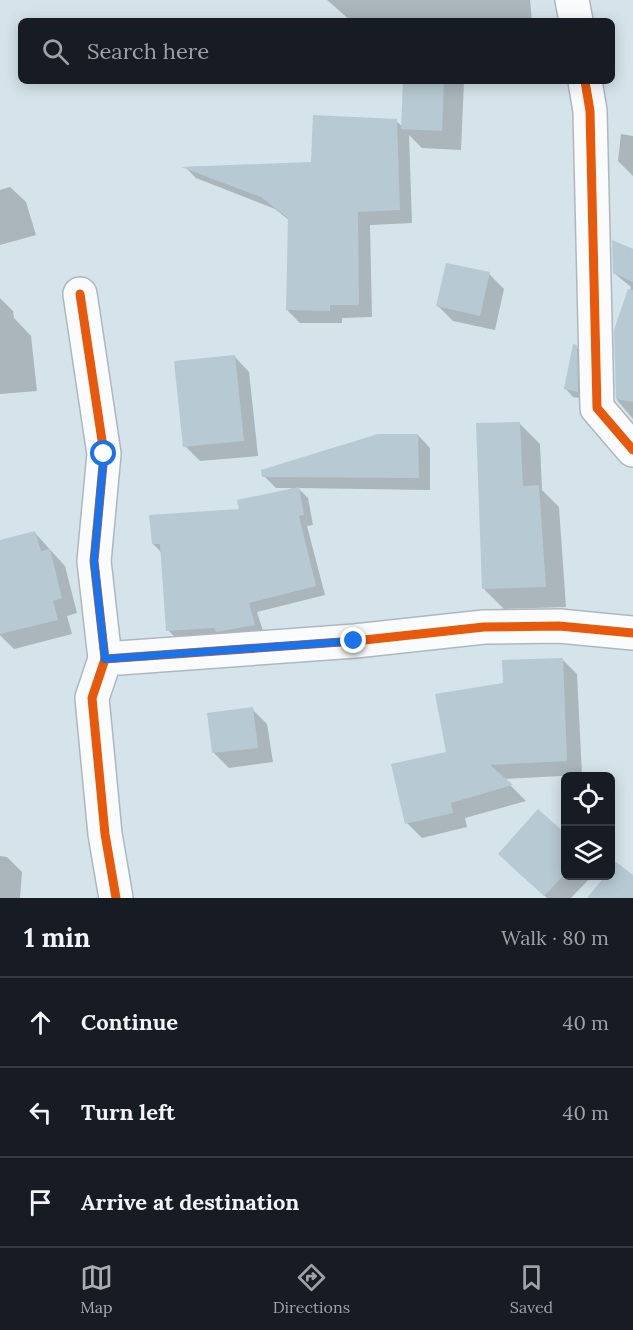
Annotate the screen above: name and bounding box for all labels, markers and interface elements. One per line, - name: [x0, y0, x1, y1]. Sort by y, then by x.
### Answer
- search box: [18, 18, 615, 84]
- icon: search: [39, 35, 72, 68]
- text: Search here: [87, 37, 209, 65]
- route start: [90, 440, 116, 466]
- route end: [340, 627, 366, 653]
- map controls: [561, 772, 615, 880]
- button: locate: [561, 772, 615, 826]
- button: layers: [561, 826, 615, 880]
- text: 1 min: [24, 921, 90, 954]
- text: Walk · 80 m: [501, 925, 609, 950]
- icon: ahead: [24, 1006, 57, 1039]
- text: Continue: [81, 1008, 178, 1036]
- text: 40 m: [563, 1010, 609, 1035]
- icon: left: [24, 1096, 57, 1129]
- text: Turn left: [81, 1098, 175, 1126]
- text: 40 m: [563, 1100, 609, 1125]
- icon: arrive: [24, 1186, 57, 1219]
- text: Arrive at destination: [81, 1188, 299, 1216]
- tab: Map: [80, 1261, 113, 1317]
- tab: Directions: [273, 1261, 350, 1317]
- tab: Saved: [510, 1261, 553, 1317]

